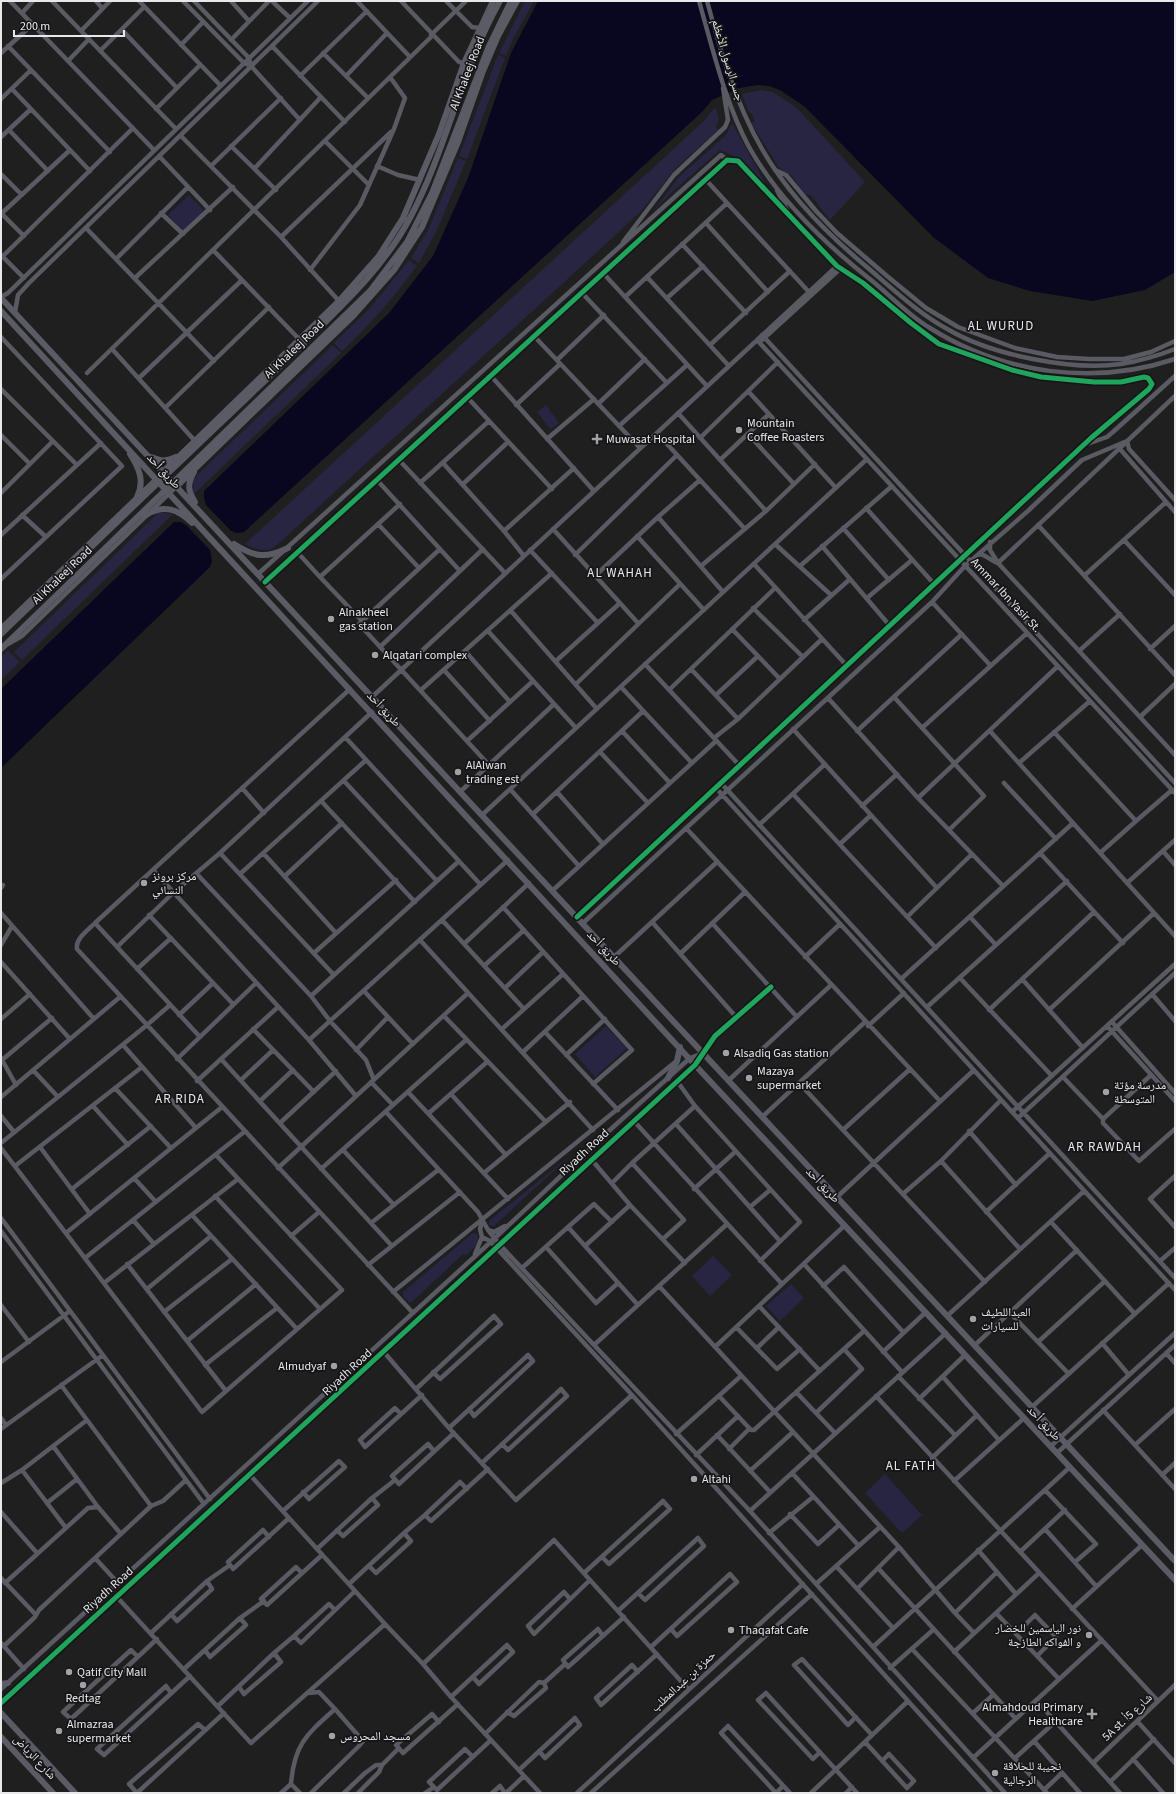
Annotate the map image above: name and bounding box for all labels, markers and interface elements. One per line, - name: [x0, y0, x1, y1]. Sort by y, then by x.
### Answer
- scale bar: [14, 12, 124, 38]
- street label: جسر الرسول الأعظم: [707, 17, 748, 104]
- text: 200 m: [20, 18, 50, 35]
- street label: Al Khaleej Road: [446, 34, 489, 112]
- street label: Al Khaleej Road: [261, 316, 328, 382]
- district label: AL WURUD: [968, 317, 1034, 335]
- place label: Mountain Coffee Roasters: [747, 415, 824, 446]
- marker: Mountain Coffee Roasters: [734, 425, 744, 435]
- place label: Muwasat Hospital: [606, 431, 695, 448]
- marker: Muwasat Hospital: [591, 433, 603, 445]
- street label: طريق أحد: [143, 450, 185, 493]
- street label: Al Khaleej Road: [29, 542, 96, 608]
- street label: Ammar Ibn Yasir St.: [967, 554, 1045, 636]
- district label: AL WAHAH: [587, 564, 653, 582]
- place label: Alnakheel gas station: [339, 604, 393, 635]
- marker: Alnakheel gas station: [326, 614, 336, 624]
- place label: Alqatari complex: [383, 647, 468, 664]
- marker: Alqatari complex: [370, 650, 380, 660]
- street label: طريق أحد: [363, 688, 405, 731]
- place label: AlAlwan trading est: [466, 757, 519, 788]
- marker: AlAlwan trading est: [453, 767, 463, 777]
- place label: مركز برونز النسائي: [151, 868, 196, 900]
- marker: مركز برونز النسائي: [139, 878, 149, 888]
- street label: طريق أحد: [583, 927, 625, 970]
- place label: Alsadiq Gas station: [734, 1045, 829, 1062]
- marker: Alsadiq Gas station: [721, 1048, 731, 1058]
- place label: Mazaya supermarket: [757, 1063, 821, 1094]
- marker: Mazaya supermarket: [744, 1073, 754, 1083]
- place label: مدرسة مؤتة المتوسطة: [1114, 1077, 1166, 1108]
- marker: مدرسة مؤتة المتوسطة: [1101, 1087, 1111, 1097]
- district label: AR RIDA: [155, 1090, 205, 1108]
- street label: Riyadh Road: [556, 1125, 613, 1180]
- district label: AR RAWDAH: [1068, 1138, 1142, 1156]
- street label: طريق أحد: [802, 1164, 844, 1207]
- place label: العبداللطيف للسيارات: [981, 1304, 1031, 1335]
- marker: العبداللطيف للسيارات: [968, 1314, 978, 1324]
- street label: Riyadh Road: [319, 1345, 376, 1400]
- place label: Almudyaf: [278, 1358, 326, 1375]
- marker: Almudyaf: [329, 1361, 339, 1371]
- street label: طريق أحد: [1023, 1402, 1065, 1445]
- district label: AL FATH: [886, 1457, 936, 1475]
- place label: Altahi: [702, 1471, 731, 1488]
- marker: Altahi: [689, 1474, 699, 1484]
- street label: Riyadh Road: [79, 1563, 137, 1618]
- place label: نور الياسمين للخضار و الفواكه الطازجة: [994, 1620, 1081, 1651]
- place label: Thaqafat Cafe: [739, 1622, 809, 1639]
- marker: Thaqafat Cafe: [726, 1625, 736, 1635]
- marker: نور الياسمين للخضار و الفواكه الطازجة: [1084, 1630, 1094, 1640]
- street label: حمزة بن عبدالمطلب: [647, 1646, 720, 1716]
- place label: Qatif City Mall: [77, 1664, 147, 1681]
- marker: Qatif City Mall: [64, 1667, 74, 1677]
- marker: Redtag: [78, 1680, 88, 1690]
- place label: Redtag: [65, 1690, 101, 1707]
- street label: 5A st. شارع 5أ: [1098, 1690, 1156, 1745]
- place label: Almahdoud Primary Healthcare: [982, 1699, 1083, 1730]
- marker: Almahdoud Primary Healthcare: [1086, 1708, 1098, 1720]
- place label: Almazraa supermarket: [67, 1716, 131, 1747]
- marker: Almazraa supermarket: [54, 1726, 64, 1736]
- place label: مسجد المحروس: [340, 1728, 410, 1745]
- street label: شارع الرياض: [9, 1731, 60, 1784]
- marker: مسجد المحروس: [327, 1731, 337, 1741]
- place label: نجيبة للحلاقة الرجالية: [1003, 1758, 1061, 1789]
- marker: نجيبة للحلاقة الرجالية: [990, 1768, 1000, 1778]

